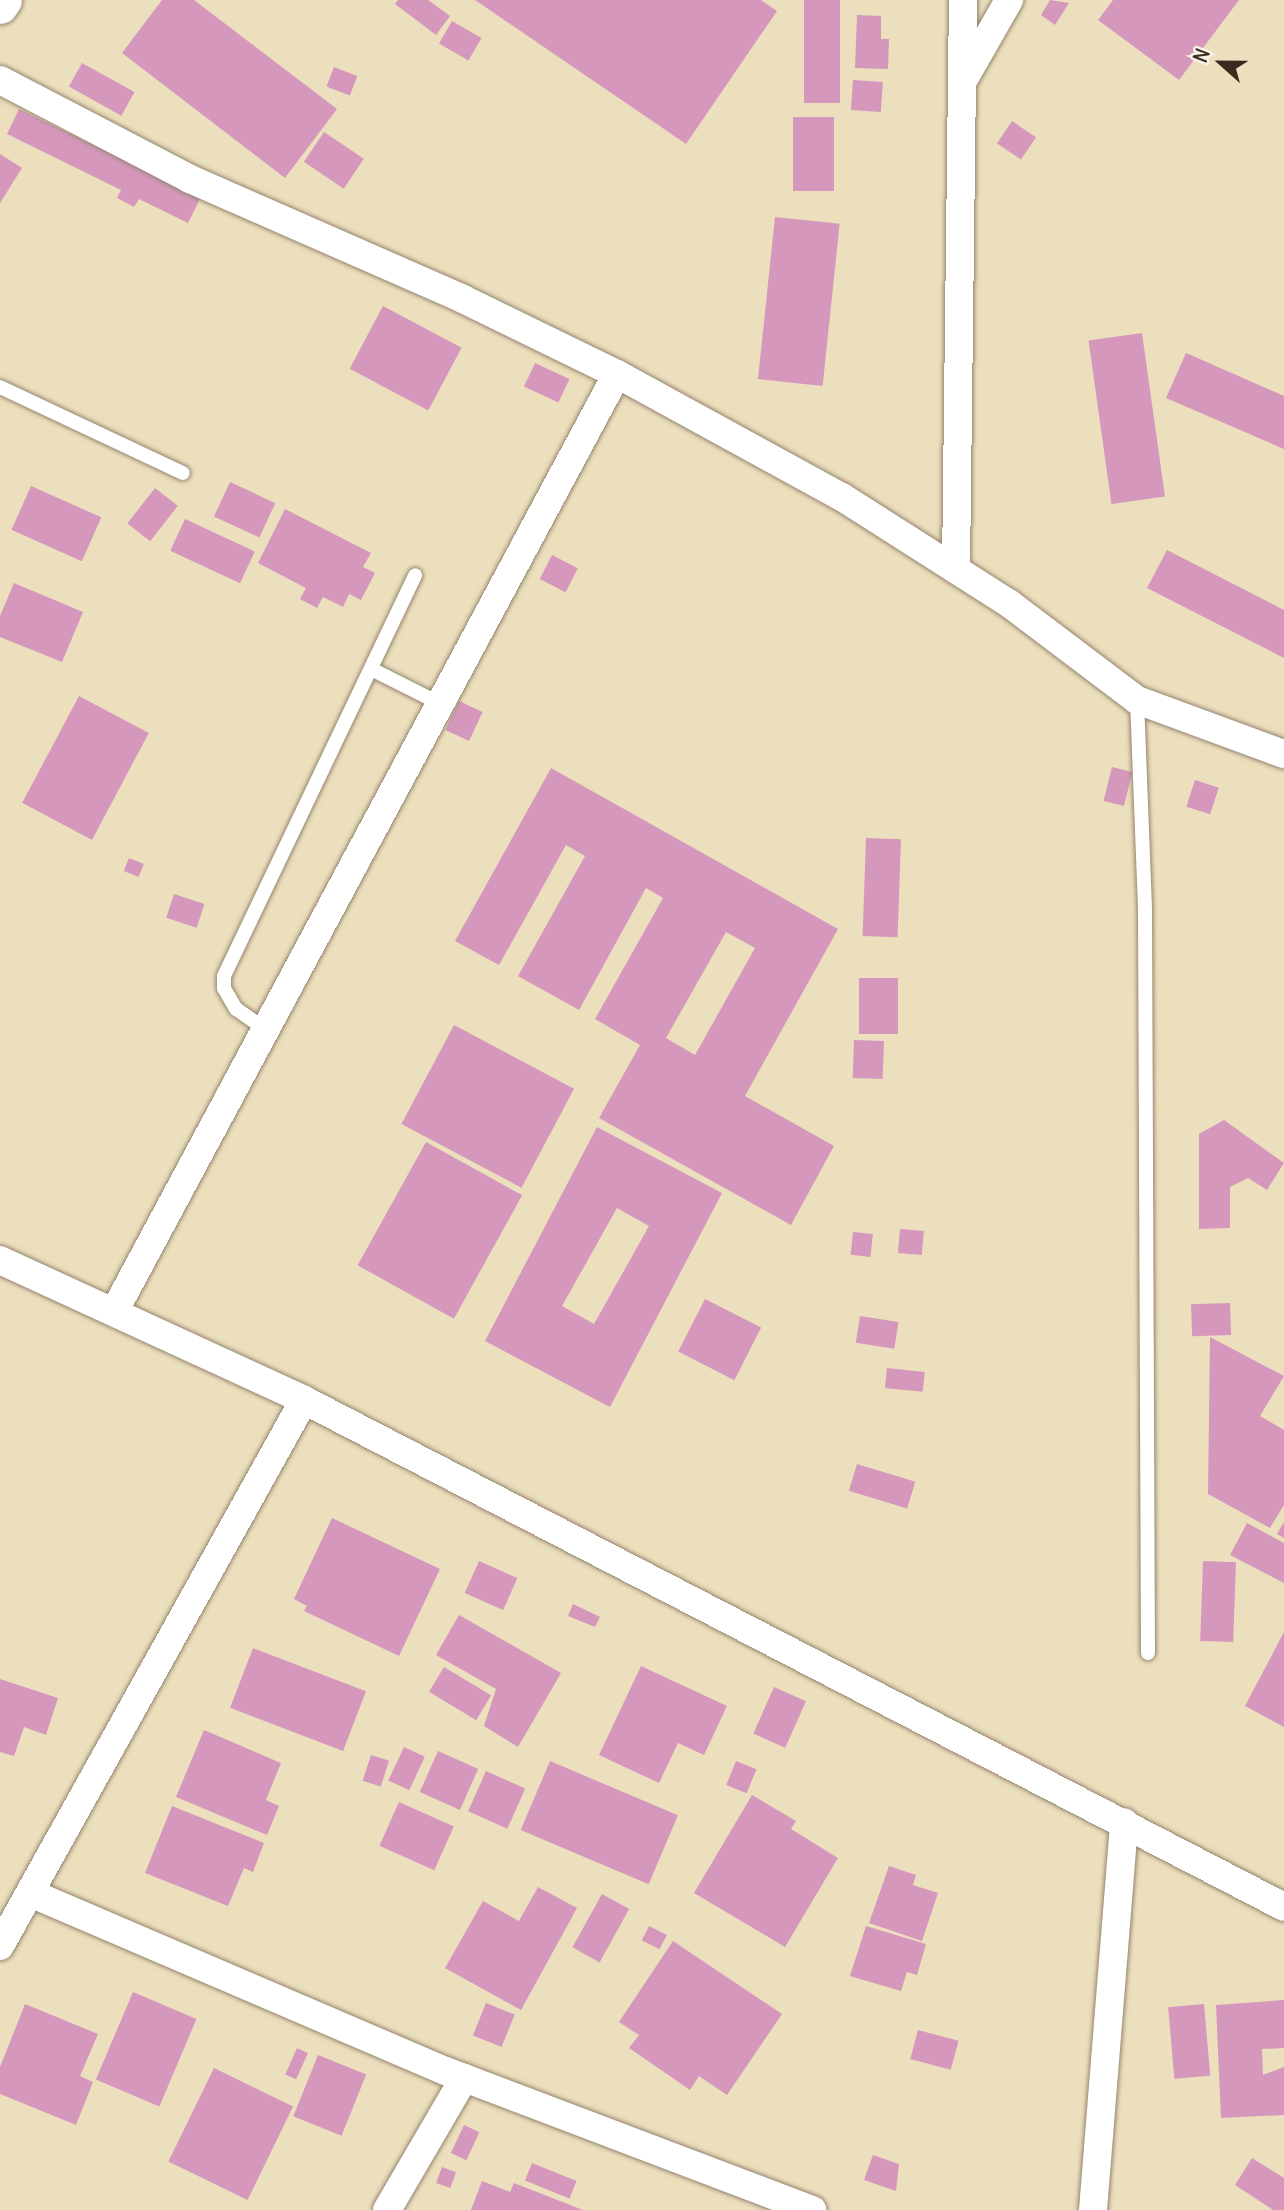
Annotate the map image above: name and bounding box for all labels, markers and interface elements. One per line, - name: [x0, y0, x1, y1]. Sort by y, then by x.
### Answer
- north arrow: [1186, 28, 1256, 98]
- text: N: [1188, 45, 1215, 66]

